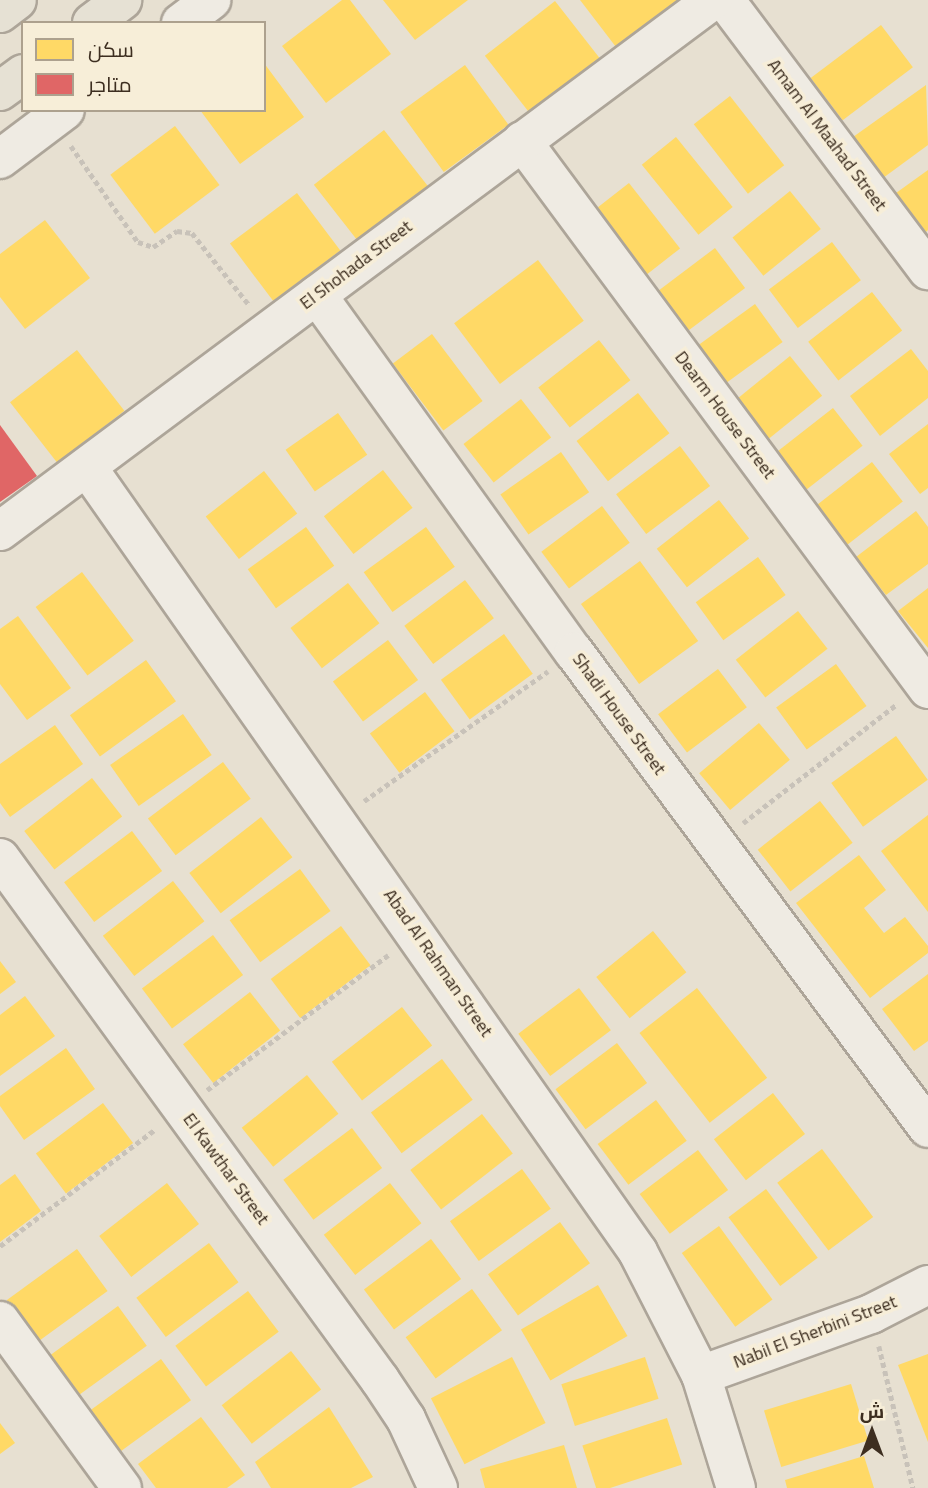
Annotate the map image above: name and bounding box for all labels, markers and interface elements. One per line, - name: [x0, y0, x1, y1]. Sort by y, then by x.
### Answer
- legend: [21, 21, 266, 112]
- text: سكن: [88, 30, 134, 69]
- street label: Amam Al Maahad Street: [763, 55, 891, 215]
- text: متاجر: [88, 65, 132, 104]
- street label: El Shohada Street: [296, 216, 416, 314]
- street label: Dearm House Street: [670, 347, 780, 483]
- street label: Shadi House Street: [568, 649, 670, 779]
- street label: Abad Al Rahman Street: [379, 885, 497, 1041]
- street label: El Kawthar Street: [178, 1109, 274, 1229]
- street label: Nabil El Sherbini Street: [730, 1291, 900, 1373]
- text: ش: [860, 1393, 884, 1429]
- north arrow: [837, 1397, 907, 1467]

